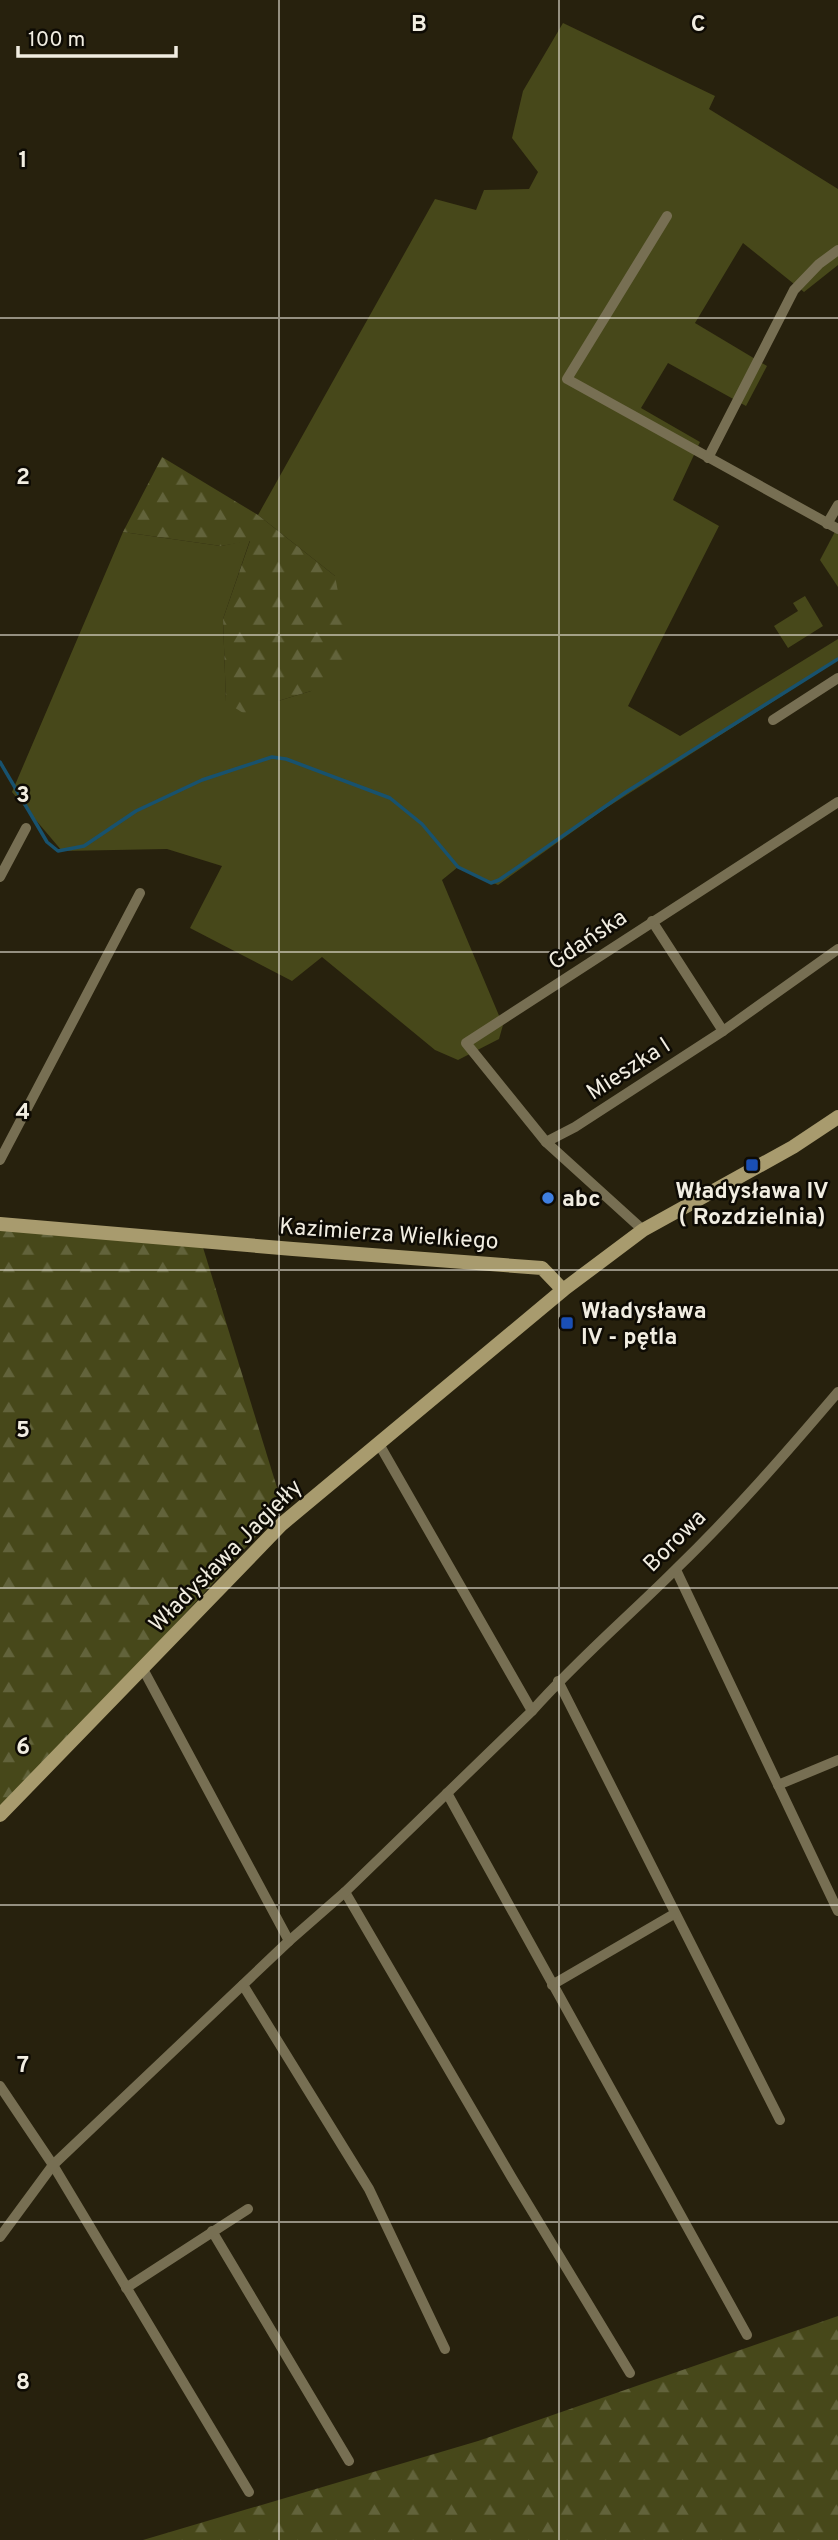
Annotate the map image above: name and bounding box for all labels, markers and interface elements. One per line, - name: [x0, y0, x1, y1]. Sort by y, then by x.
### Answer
- text: B: [411, 11, 427, 40]
- text: C: [691, 11, 705, 40]
- scale bar: [18, 14, 175, 58]
- text: 100 m: [28, 27, 85, 54]
- text: 1: [18, 147, 28, 176]
- text: 2: [16, 464, 30, 493]
- text: 3: [16, 782, 30, 811]
- street label: Gdańska: [544, 904, 633, 978]
- street label: Mieszka I: [582, 1032, 677, 1108]
- text: 4: [16, 1099, 30, 1128]
- marker: Władysława IV ( Rozdzielnia): [744, 1157, 760, 1173]
- place label: Władysława IV ( Rozdzielnia): [675, 1178, 829, 1233]
- place label: abc: [562, 1186, 601, 1215]
- marker: abc: [540, 1190, 556, 1206]
- street label: Kazimierza Wielkiego: [278, 1213, 499, 1258]
- place label: Władysława IV - pętla: [581, 1298, 707, 1353]
- marker: Władysława IV - pętla: [559, 1315, 575, 1331]
- text: 5: [16, 1417, 30, 1446]
- street label: Władysława Jagiełły: [144, 1474, 310, 1640]
- street label: Borowa: [638, 1504, 713, 1579]
- text: 6: [16, 1734, 30, 1763]
- text: 7: [17, 2052, 29, 2081]
- text: 8: [16, 2369, 30, 2398]

